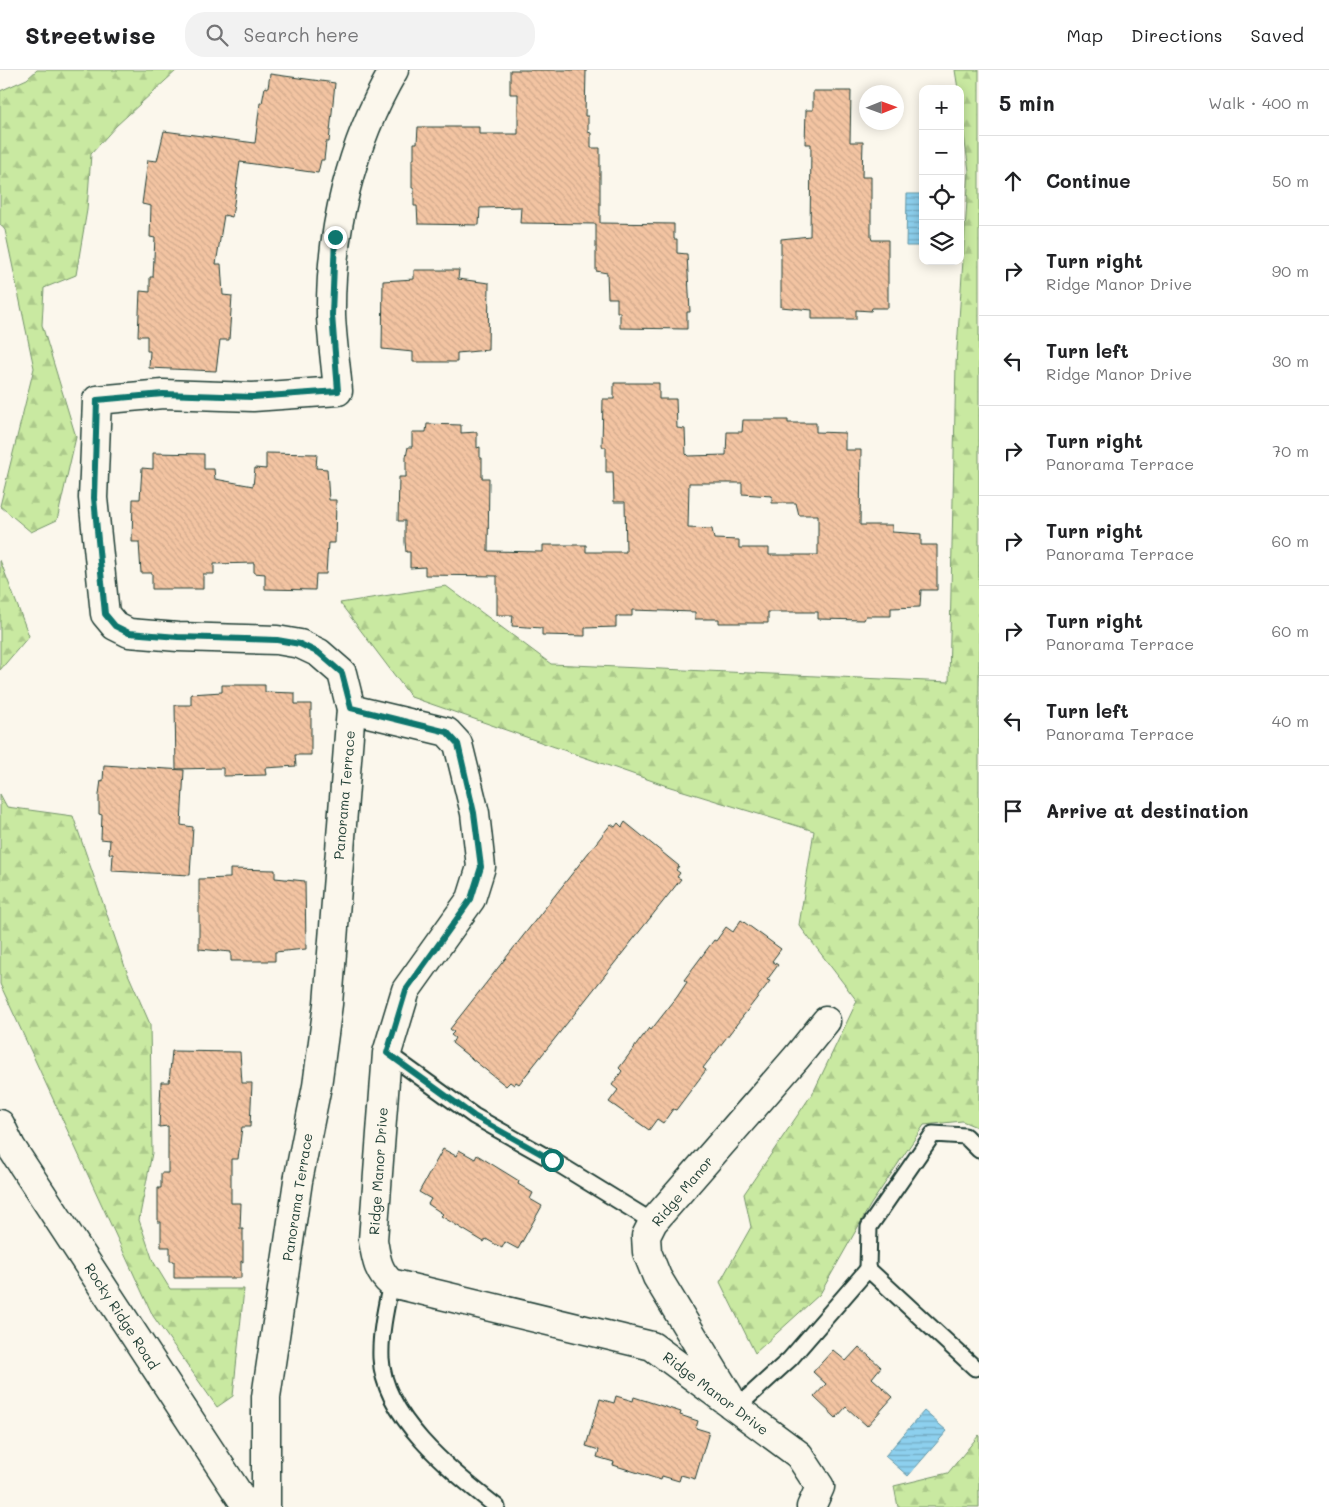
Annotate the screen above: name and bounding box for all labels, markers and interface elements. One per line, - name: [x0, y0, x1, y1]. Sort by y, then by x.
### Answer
- search box: [185, 12, 535, 57]
- text: Streetwise: [25, 19, 155, 50]
- icon: search: [203, 21, 231, 49]
- text: Search here: [243, 22, 359, 47]
- text: Map: [1066, 23, 1103, 47]
- text: Directions: [1131, 23, 1223, 47]
- text: Saved: [1251, 23, 1304, 47]
- north arrow: [859, 85, 904, 130]
- map controls: [919, 85, 964, 265]
- button: +: [919, 85, 964, 130]
- text: 5 min: [999, 89, 1055, 116]
- text: Walk · 400 m: [1208, 92, 1309, 113]
- button: −: [919, 130, 964, 175]
- icon: ahead: [999, 167, 1027, 195]
- text: Continue: [1046, 168, 1131, 193]
- text: 50 m: [1272, 170, 1309, 191]
- button: locate: [919, 175, 964, 220]
- button: layers: [919, 220, 964, 265]
- route end: [324, 226, 347, 249]
- text: Turn right: [1046, 248, 1143, 273]
- icon: right: [999, 257, 1027, 285]
- text: 90 m: [1272, 260, 1309, 281]
- text: Ridge Manor Drive: [1046, 273, 1192, 294]
- text: Turn left: [1046, 338, 1129, 363]
- icon: left: [999, 347, 1027, 375]
- text: 30 m: [1272, 350, 1309, 371]
- text: Ridge Manor Drive: [1046, 363, 1192, 384]
- text: Turn right: [1046, 428, 1143, 453]
- icon: right: [999, 437, 1027, 465]
- text: 70 m: [1272, 440, 1309, 461]
- text: Panorama Terrace: [1046, 453, 1194, 474]
- text: Turn right: [1046, 518, 1143, 543]
- icon: right: [999, 527, 1027, 555]
- text: 60 m: [1272, 530, 1309, 551]
- text: Panorama Terrace: [1046, 543, 1194, 564]
- text: Turn right: [1046, 608, 1143, 633]
- icon: right: [999, 617, 1027, 645]
- text: 60 m: [1272, 620, 1309, 641]
- text: Panorama Terrace: [1046, 633, 1194, 654]
- text: Turn left: [1046, 698, 1129, 723]
- icon: left: [999, 707, 1027, 735]
- text: 40 m: [1272, 710, 1309, 731]
- text: Panorama Terrace: [1046, 723, 1194, 744]
- street label: Panorama Terrace: [329, 730, 359, 860]
- icon: arrive: [999, 797, 1027, 825]
- text: Arrive at destination: [1046, 798, 1249, 823]
- street label: Ridge Manor Drive: [364, 1107, 392, 1235]
- street label: Panorama Terrace: [277, 1132, 317, 1262]
- route start: [541, 1149, 564, 1172]
- street label: Ridge Manor: [647, 1152, 717, 1230]
- street label: Rocky Ridge Road: [81, 1259, 164, 1373]
- street label: Ridge Manor Drive: [659, 1347, 773, 1439]

